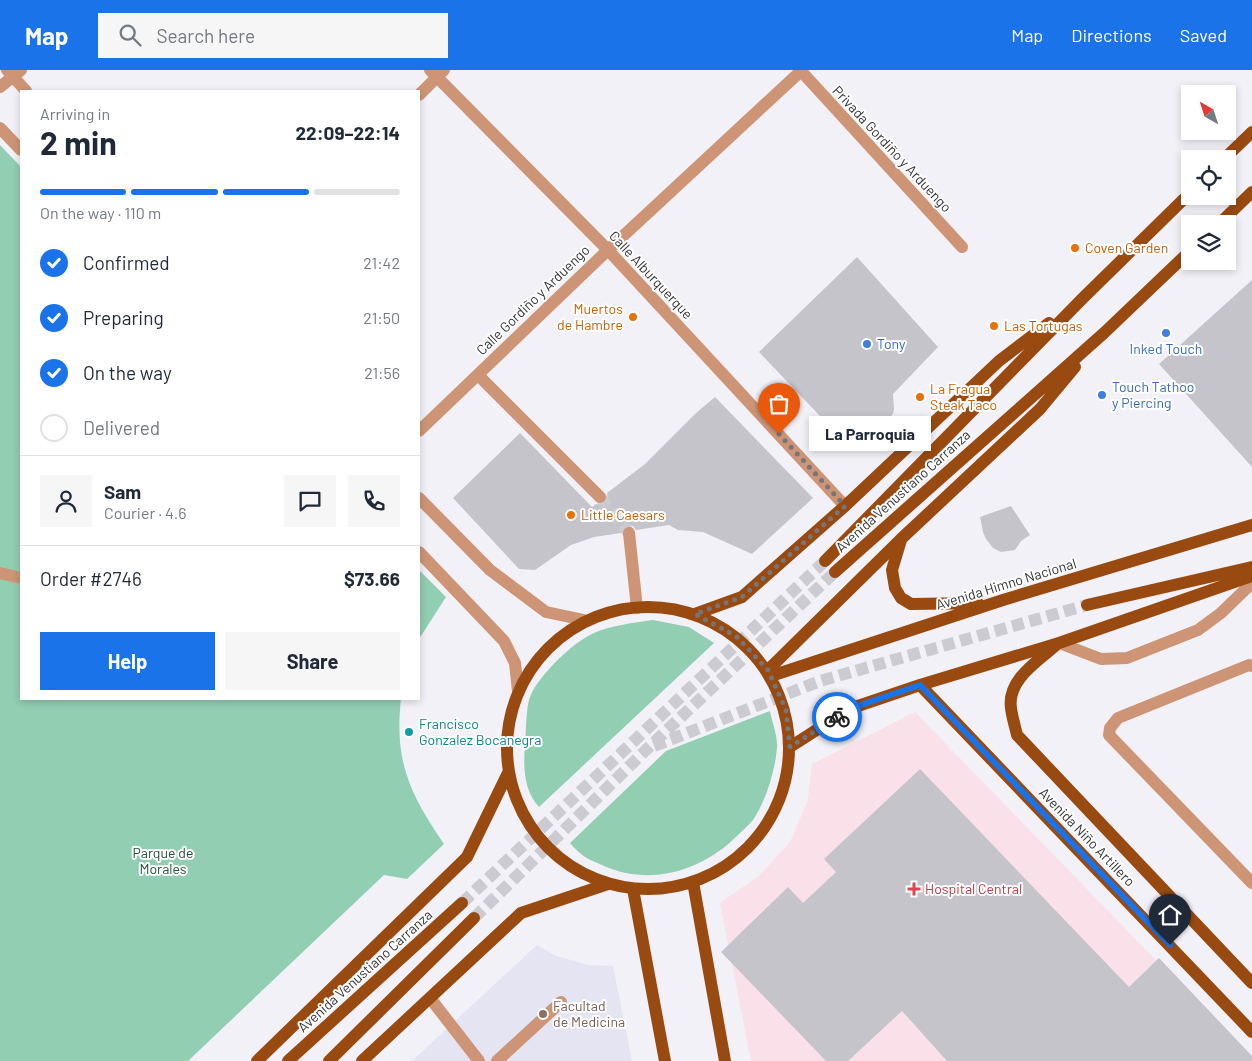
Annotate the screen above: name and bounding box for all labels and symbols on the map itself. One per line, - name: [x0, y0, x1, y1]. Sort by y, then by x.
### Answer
- street label: Privada Gordiño y Arduengo: [829, 82, 955, 215]
- north arrow: [1181, 85, 1236, 140]
- street label: Calle Alburquerque: [606, 227, 697, 322]
- place label: Coven Garden: [1085, 239, 1168, 256]
- street label: Calle Gordiño y Arduengo: [473, 241, 593, 358]
- marker: Coven Garden: [1069, 242, 1081, 254]
- place label: Muertos de Hambre: [557, 300, 623, 333]
- marker: Muertos de Hambre: [627, 311, 639, 323]
- place label: Las Tortugas: [1004, 317, 1083, 334]
- marker: Las Tortugas: [988, 320, 1000, 332]
- marker: Inked Touch: [1160, 327, 1172, 339]
- place label: Tony: [877, 335, 906, 352]
- marker: Tony: [861, 338, 873, 350]
- place label: Inked Touch: [1130, 340, 1202, 357]
- place label: Touch Tathoo y Piercing: [1112, 378, 1194, 411]
- place label: La Fragua Steak Taco: [930, 380, 997, 413]
- pin: [758, 383, 800, 434]
- marker: Touch Tathoo y Piercing: [1096, 389, 1108, 401]
- marker: La Fragua Steak Taco: [914, 391, 926, 403]
- callout: La Parroquia: [809, 416, 932, 452]
- street label: Avenida Venustiano Carranza: [832, 426, 973, 555]
- place label: Little Caesars: [581, 506, 665, 523]
- marker: Little Caesars: [565, 509, 577, 521]
- street label: Avenida Himno Nacional: [934, 554, 1078, 613]
- courier: [812, 692, 862, 742]
- place label: Francisco Gonzalez Bocanegra: [419, 715, 541, 748]
- marker: Francisco Gonzalez Bocanegra: [403, 726, 415, 738]
- street label: Avenida Niño Artillero: [1036, 784, 1139, 890]
- park label: Parque de Morales: [133, 844, 193, 877]
- place label: Hospital Central: [925, 880, 1022, 897]
- marker: Hospital Central: [907, 882, 921, 896]
- pin: [1149, 894, 1191, 945]
- street label: Avenida Venustiano Carranza: [294, 906, 435, 1035]
- place label: Facultad de Medicina: [553, 997, 625, 1030]
- marker: Facultad de Medicina: [537, 1008, 549, 1020]

